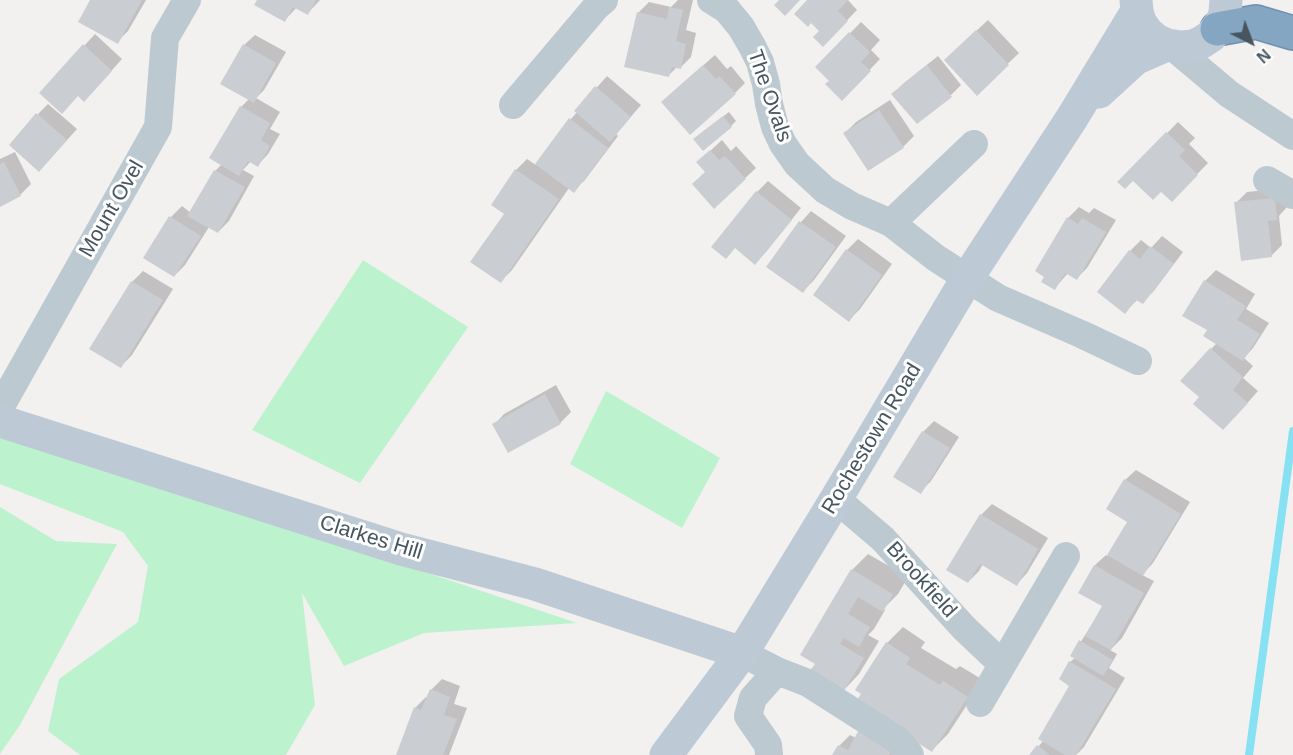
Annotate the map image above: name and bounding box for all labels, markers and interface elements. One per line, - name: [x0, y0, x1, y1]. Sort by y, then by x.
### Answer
- north arrow: [1221, 12, 1281, 72]
- text: N: [1253, 46, 1273, 66]
- street label: The Ovals: [742, 47, 796, 145]
- street label: Mount Ovel: [74, 156, 150, 262]
- street label: Rochestown Road: [817, 359, 927, 519]
- street label: Clarkes Hill: [317, 510, 425, 566]
- street label: Brookfield: [880, 537, 962, 623]

